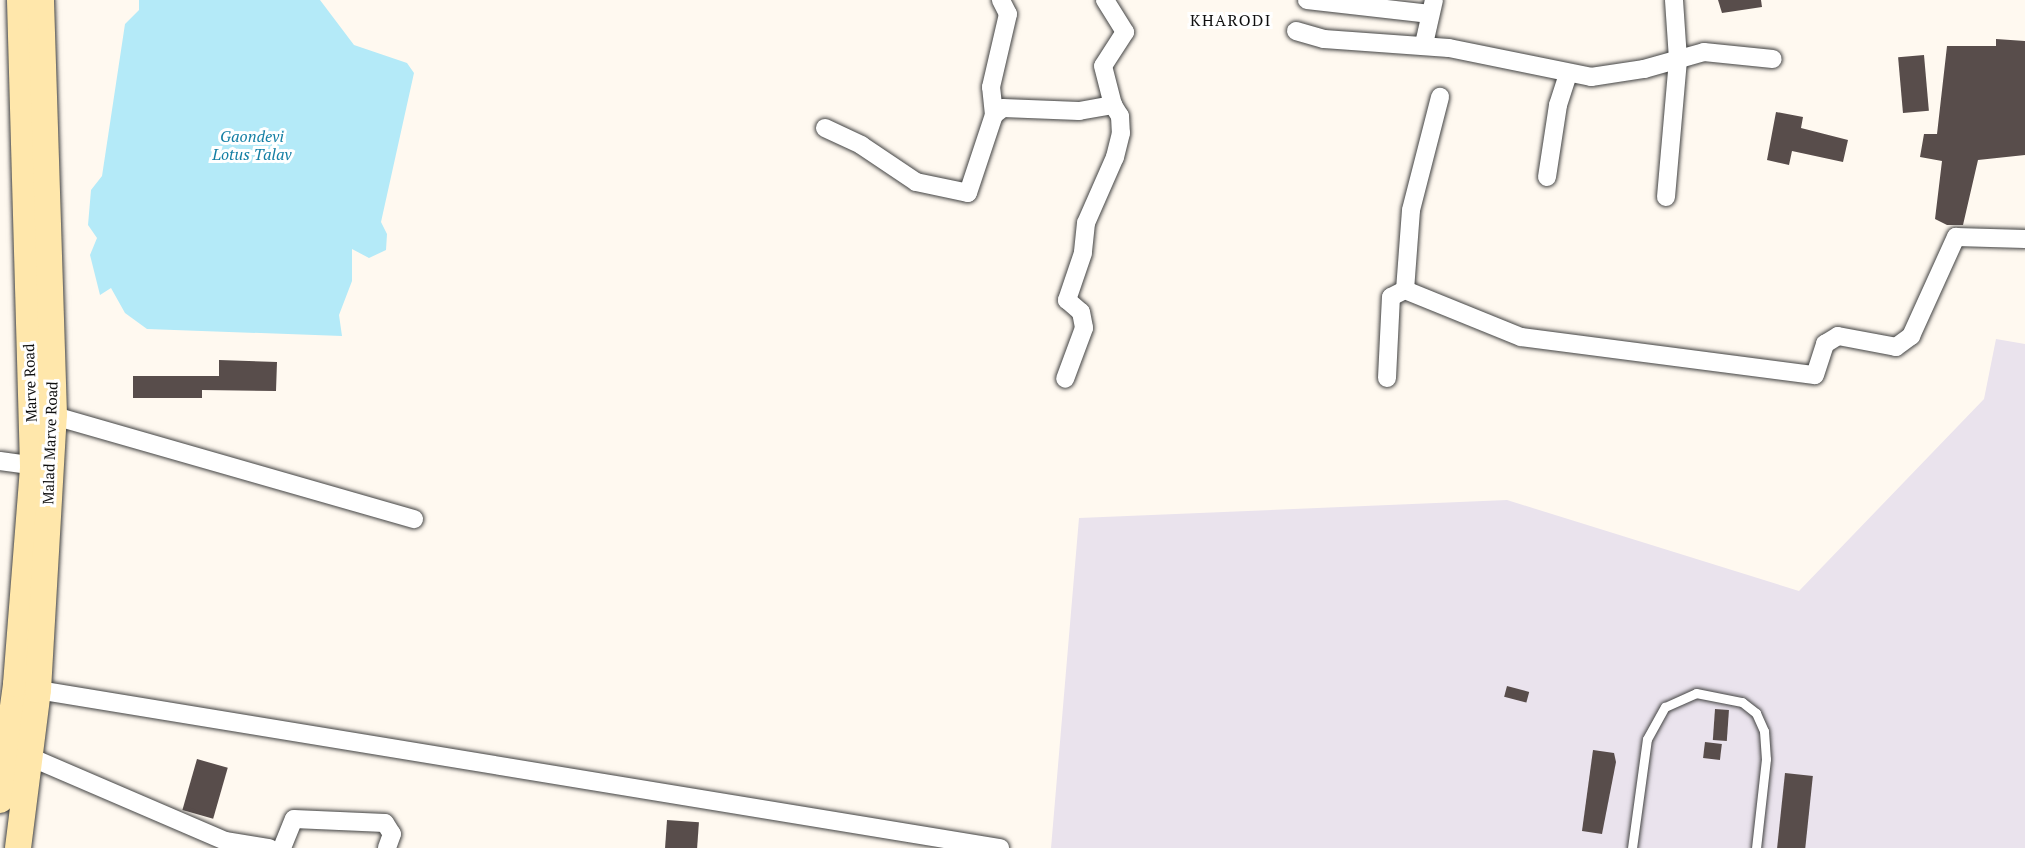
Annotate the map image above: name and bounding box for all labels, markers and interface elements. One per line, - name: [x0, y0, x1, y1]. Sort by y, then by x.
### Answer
- district label: KHARODI: [1190, 10, 1272, 30]
- water label: Gaondevi Lotus Talav: [212, 126, 292, 164]
- street label: Marve Road: [20, 343, 40, 423]
- street label: Malad Marve Road: [39, 381, 61, 505]

